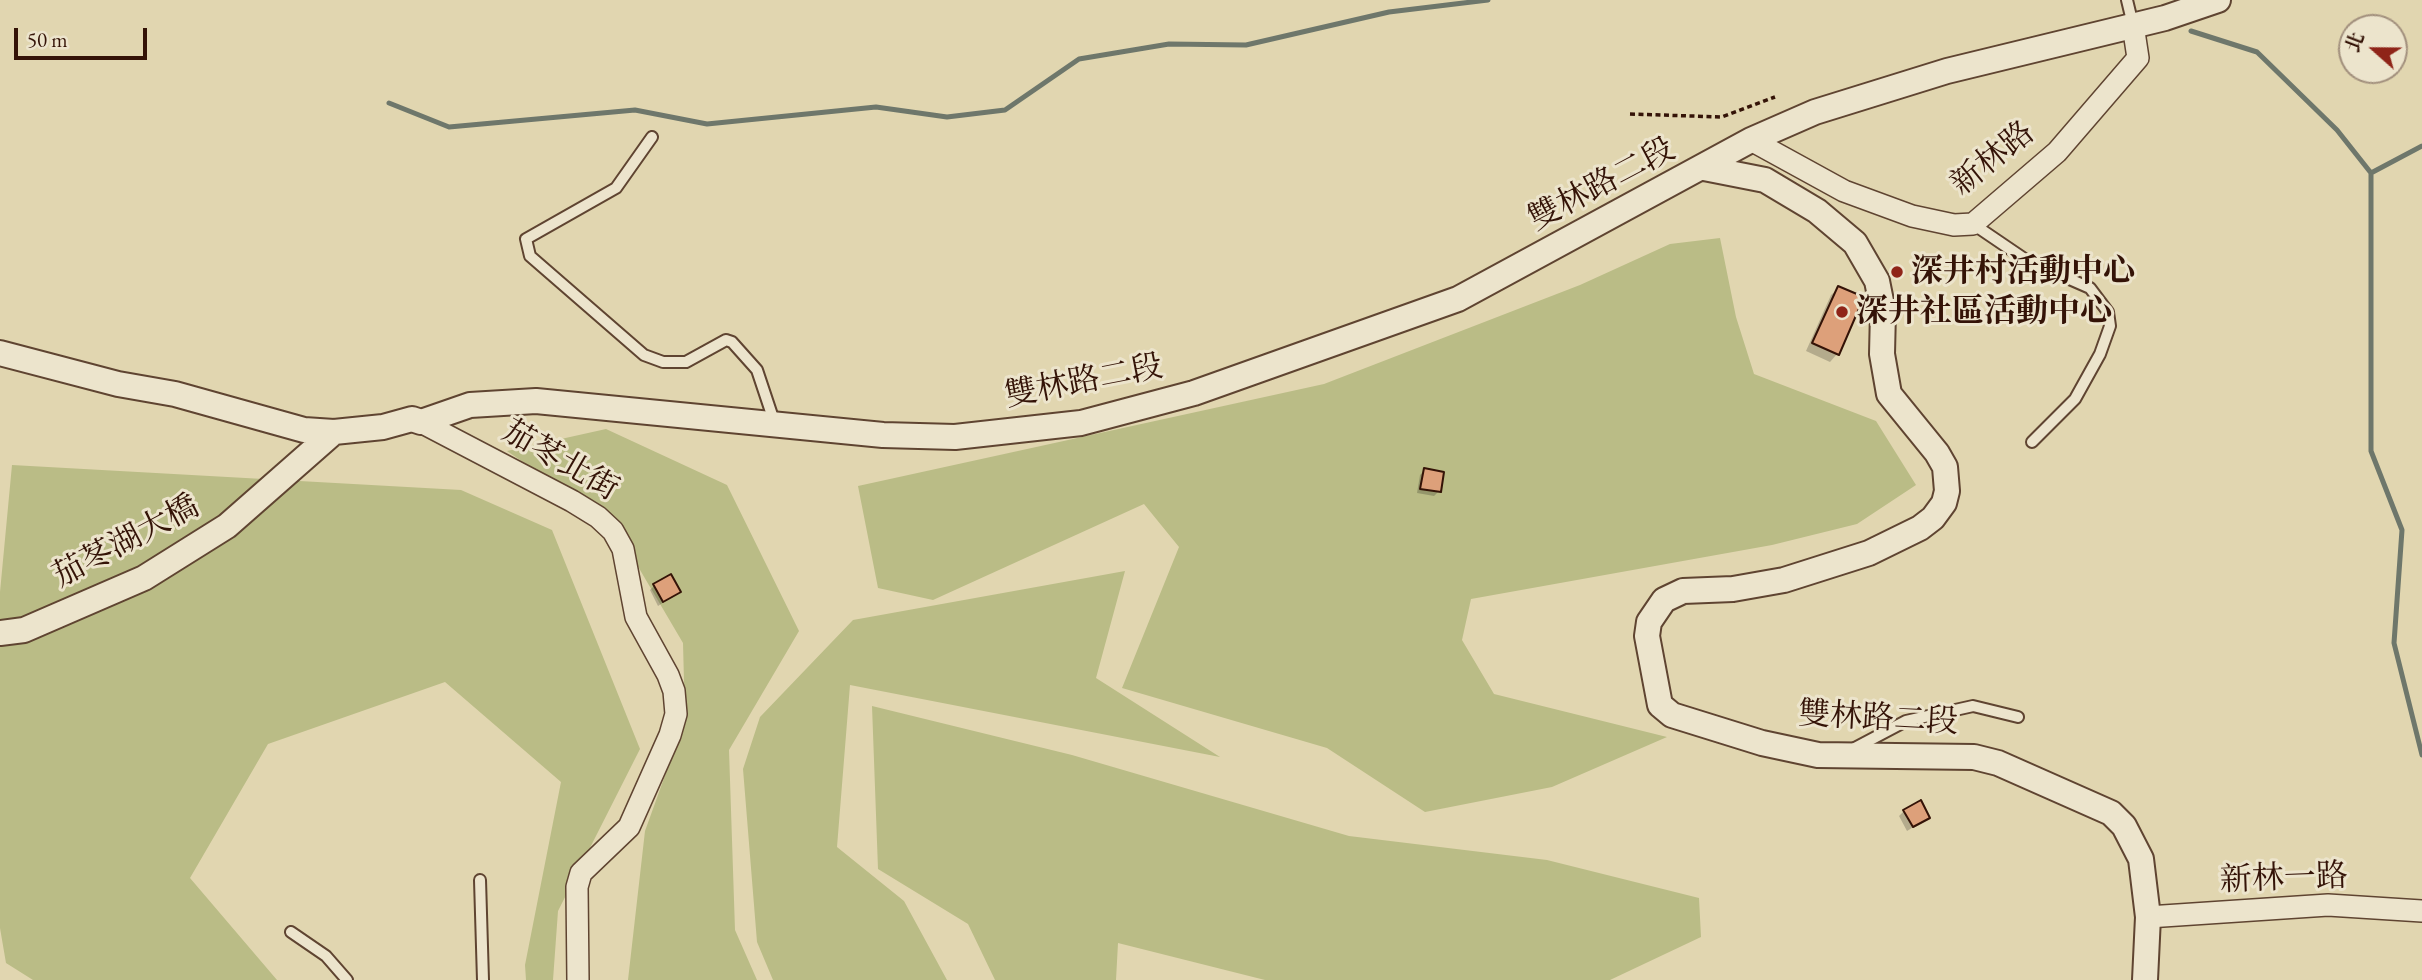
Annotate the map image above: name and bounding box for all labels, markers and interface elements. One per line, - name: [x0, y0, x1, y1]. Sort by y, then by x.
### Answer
- scale bar: [18, 14, 150, 58]
- north arrow: [2338, 14, 2408, 84]
- text: 50 m: [27, 26, 68, 53]
- text: 北: [2340, 29, 2370, 55]
- street label: 新林路: [1944, 114, 2042, 204]
- street label: 雙林路二段: [1522, 130, 1682, 240]
- place label: 深井村活動中心: [1911, 253, 2135, 291]
- marker: 深井村活動中心: [1889, 264, 1905, 280]
- place label: 深井社區活動中心: [1856, 293, 2112, 331]
- marker: 深井社區活動中心: [1834, 304, 1850, 320]
- street label: 雙林路二段: [1002, 348, 1166, 416]
- street label: 茄苳北街: [495, 412, 625, 510]
- street label: 茄苳湖大橋: [46, 487, 206, 597]
- street label: 雙林路二段: [1797, 696, 1959, 742]
- street label: 新林一路: [2219, 858, 2349, 900]

